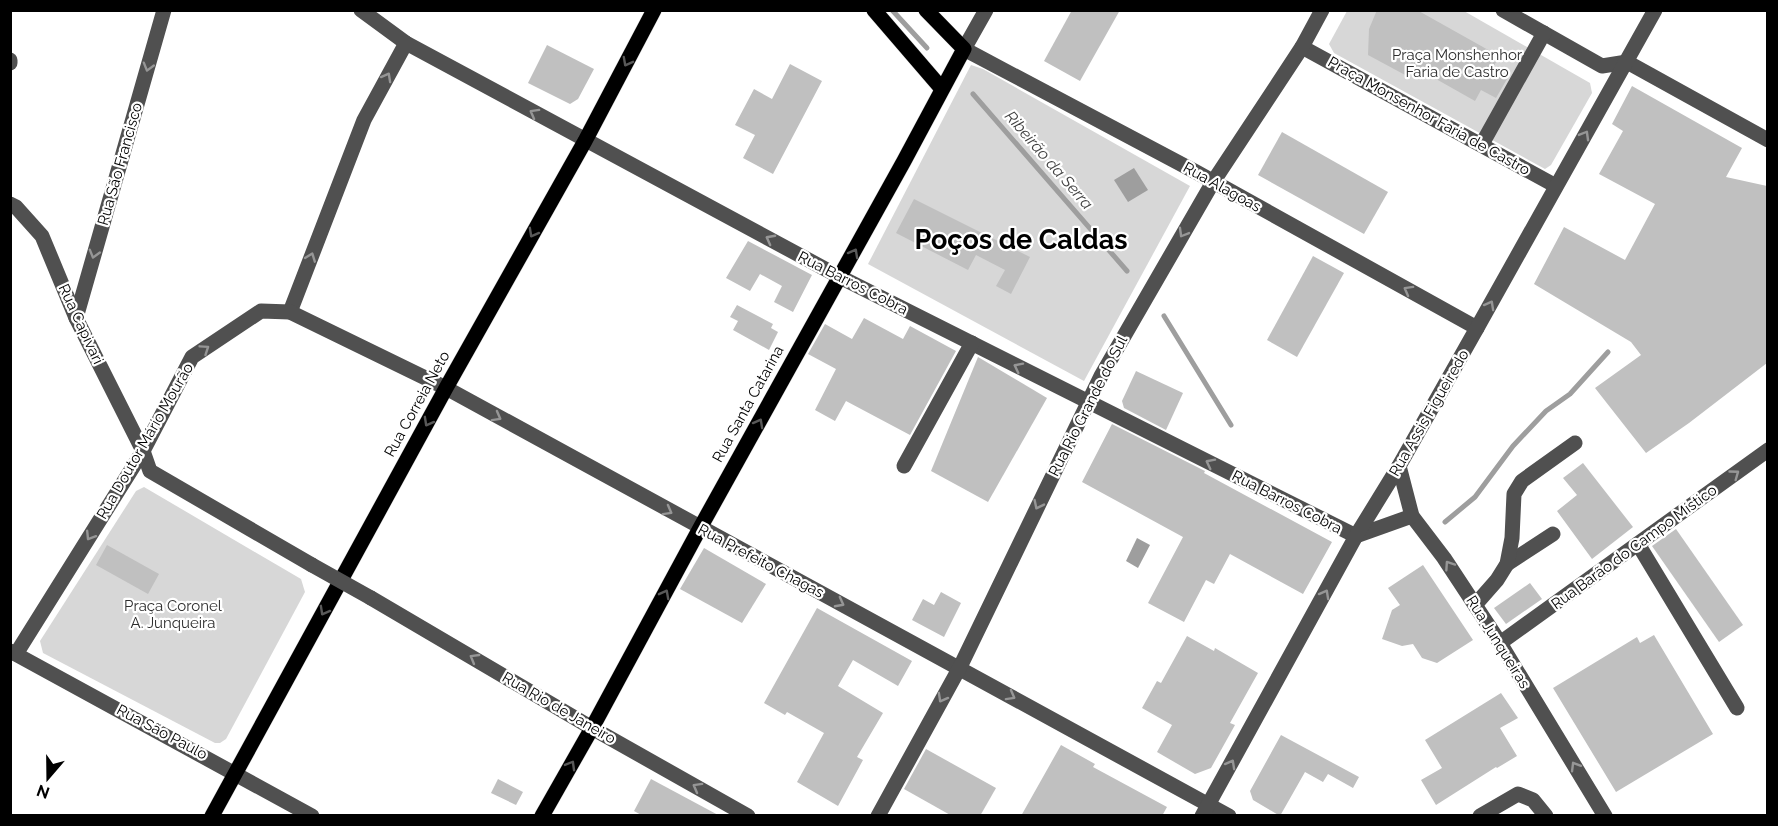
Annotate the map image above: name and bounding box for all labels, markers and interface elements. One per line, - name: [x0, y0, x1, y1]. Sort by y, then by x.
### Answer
- park label: Praça Monshenhor Faria de Castro: [1392, 46, 1523, 81]
- street label: Praça Monsenhor Faria de Castro: [1325, 53, 1533, 179]
- one-way arrow: [623, 56, 634, 66]
- one-way arrow: [143, 61, 155, 72]
- one-way arrow: [380, 73, 391, 84]
- street label: Rua São Francisco: [94, 100, 146, 227]
- water label: Ribeirão da Serra: [1001, 107, 1097, 213]
- one-way arrow: [530, 109, 540, 120]
- one-way arrow: [1578, 131, 1590, 141]
- street label: Rua Alagoas: [1180, 158, 1264, 216]
- district label: Poços de Caldas: [914, 224, 1128, 255]
- one-way arrow: [529, 227, 540, 237]
- one-way arrow: [1179, 227, 1191, 237]
- one-way arrow: [765, 235, 776, 246]
- one-way arrow: [89, 248, 101, 259]
- street label: Rua Barros Cobra: [795, 248, 911, 318]
- one-way arrow: [847, 248, 858, 259]
- one-way arrow: [304, 252, 317, 263]
- street label: Rua Capivari: [55, 281, 107, 367]
- one-way arrow: [1404, 286, 1414, 297]
- one-way arrow: [1483, 301, 1494, 311]
- street label: Rua Rio Grande do Sul: [1045, 332, 1132, 479]
- street label: Rua Santa Catarina: [708, 343, 788, 465]
- one-way arrow: [199, 344, 209, 356]
- street label: Rua Assis Figueiredo: [1385, 346, 1473, 480]
- street label: Rua Correia Neto: [380, 348, 454, 460]
- street label: Rua Doutor Mário Mourão: [93, 360, 197, 522]
- one-way arrow: [1013, 362, 1024, 374]
- one-way arrow: [491, 410, 501, 421]
- one-way arrow: [423, 415, 435, 426]
- one-way arrow: [752, 419, 763, 429]
- one-way arrow: [1205, 458, 1216, 470]
- street label: Rua Barros Cobra: [1229, 467, 1345, 537]
- one-way arrow: [1729, 470, 1740, 481]
- street label: Rua Barão do Campo Místico: [1548, 481, 1720, 613]
- one-way arrow: [1033, 498, 1045, 509]
- one-way arrow: [662, 504, 672, 515]
- street label: Rua Prefeito Chagas: [695, 520, 827, 602]
- one-way arrow: [86, 529, 97, 540]
- one-way arrow: [1444, 561, 1456, 571]
- one-way arrow: [658, 589, 669, 600]
- one-way arrow: [1318, 589, 1329, 600]
- street label: Rua Junqueiras: [1462, 592, 1534, 692]
- one-way arrow: [833, 596, 844, 607]
- park label: Praça Coronel A. Junqueira: [124, 597, 223, 632]
- one-way arrow: [320, 605, 331, 615]
- one-way arrow: [470, 654, 480, 665]
- street label: Rua Rio de Janeiro: [499, 668, 619, 748]
- one-way arrow: [1005, 688, 1015, 700]
- one-way arrow: [938, 692, 949, 703]
- street label: Rua São Paulo: [114, 701, 210, 763]
- north arrow: [18, 748, 78, 808]
- one-way arrow: [1224, 760, 1235, 771]
- one-way arrow: [564, 761, 575, 771]
- one-way arrow: [1570, 762, 1582, 772]
- text: N: [34, 781, 52, 803]
- one-way arrow: [693, 783, 703, 794]

